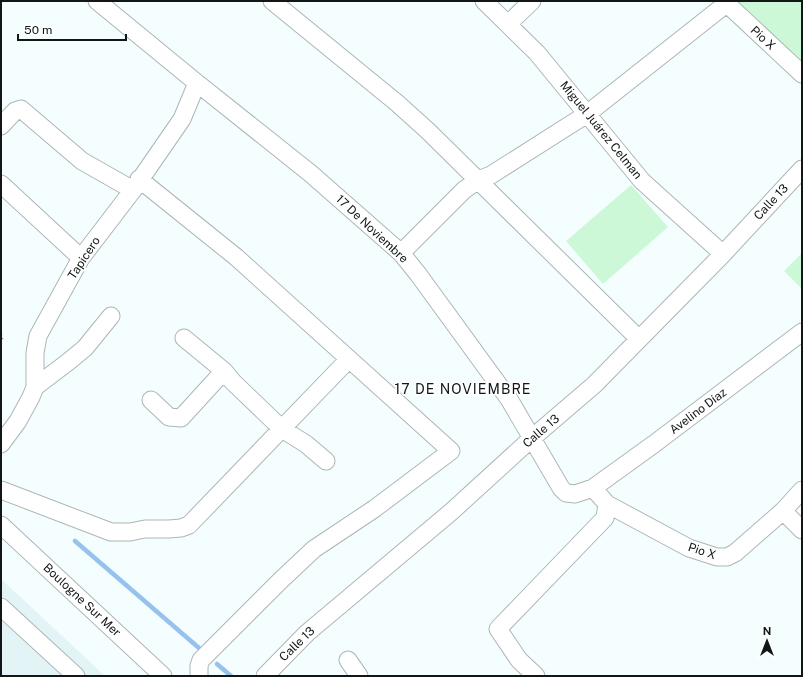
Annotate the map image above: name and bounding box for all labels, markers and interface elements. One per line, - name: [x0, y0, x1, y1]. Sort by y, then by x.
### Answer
- scale bar: [18, 16, 126, 42]
- text: 50 m: [24, 23, 52, 37]
- street label: Pio X: [748, 23, 778, 53]
- street label: Miguel Juárez Celman: [557, 78, 645, 182]
- street label: Calle 13: [751, 181, 791, 223]
- street label: 17 De Noviembre: [333, 192, 411, 266]
- street label: Tapicero: [65, 234, 103, 282]
- district label: 17 DE NOVIEMBRE: [394, 381, 532, 397]
- street label: Avelino Díaz: [667, 385, 729, 437]
- street label: Calle 13: [520, 411, 562, 451]
- street label: Pio X: [686, 540, 718, 562]
- street label: Boulogne Sur Mer: [40, 561, 124, 640]
- north arrow: [747, 621, 787, 661]
- street label: Calle 13: [276, 624, 318, 664]
- text: N: [763, 625, 771, 637]

